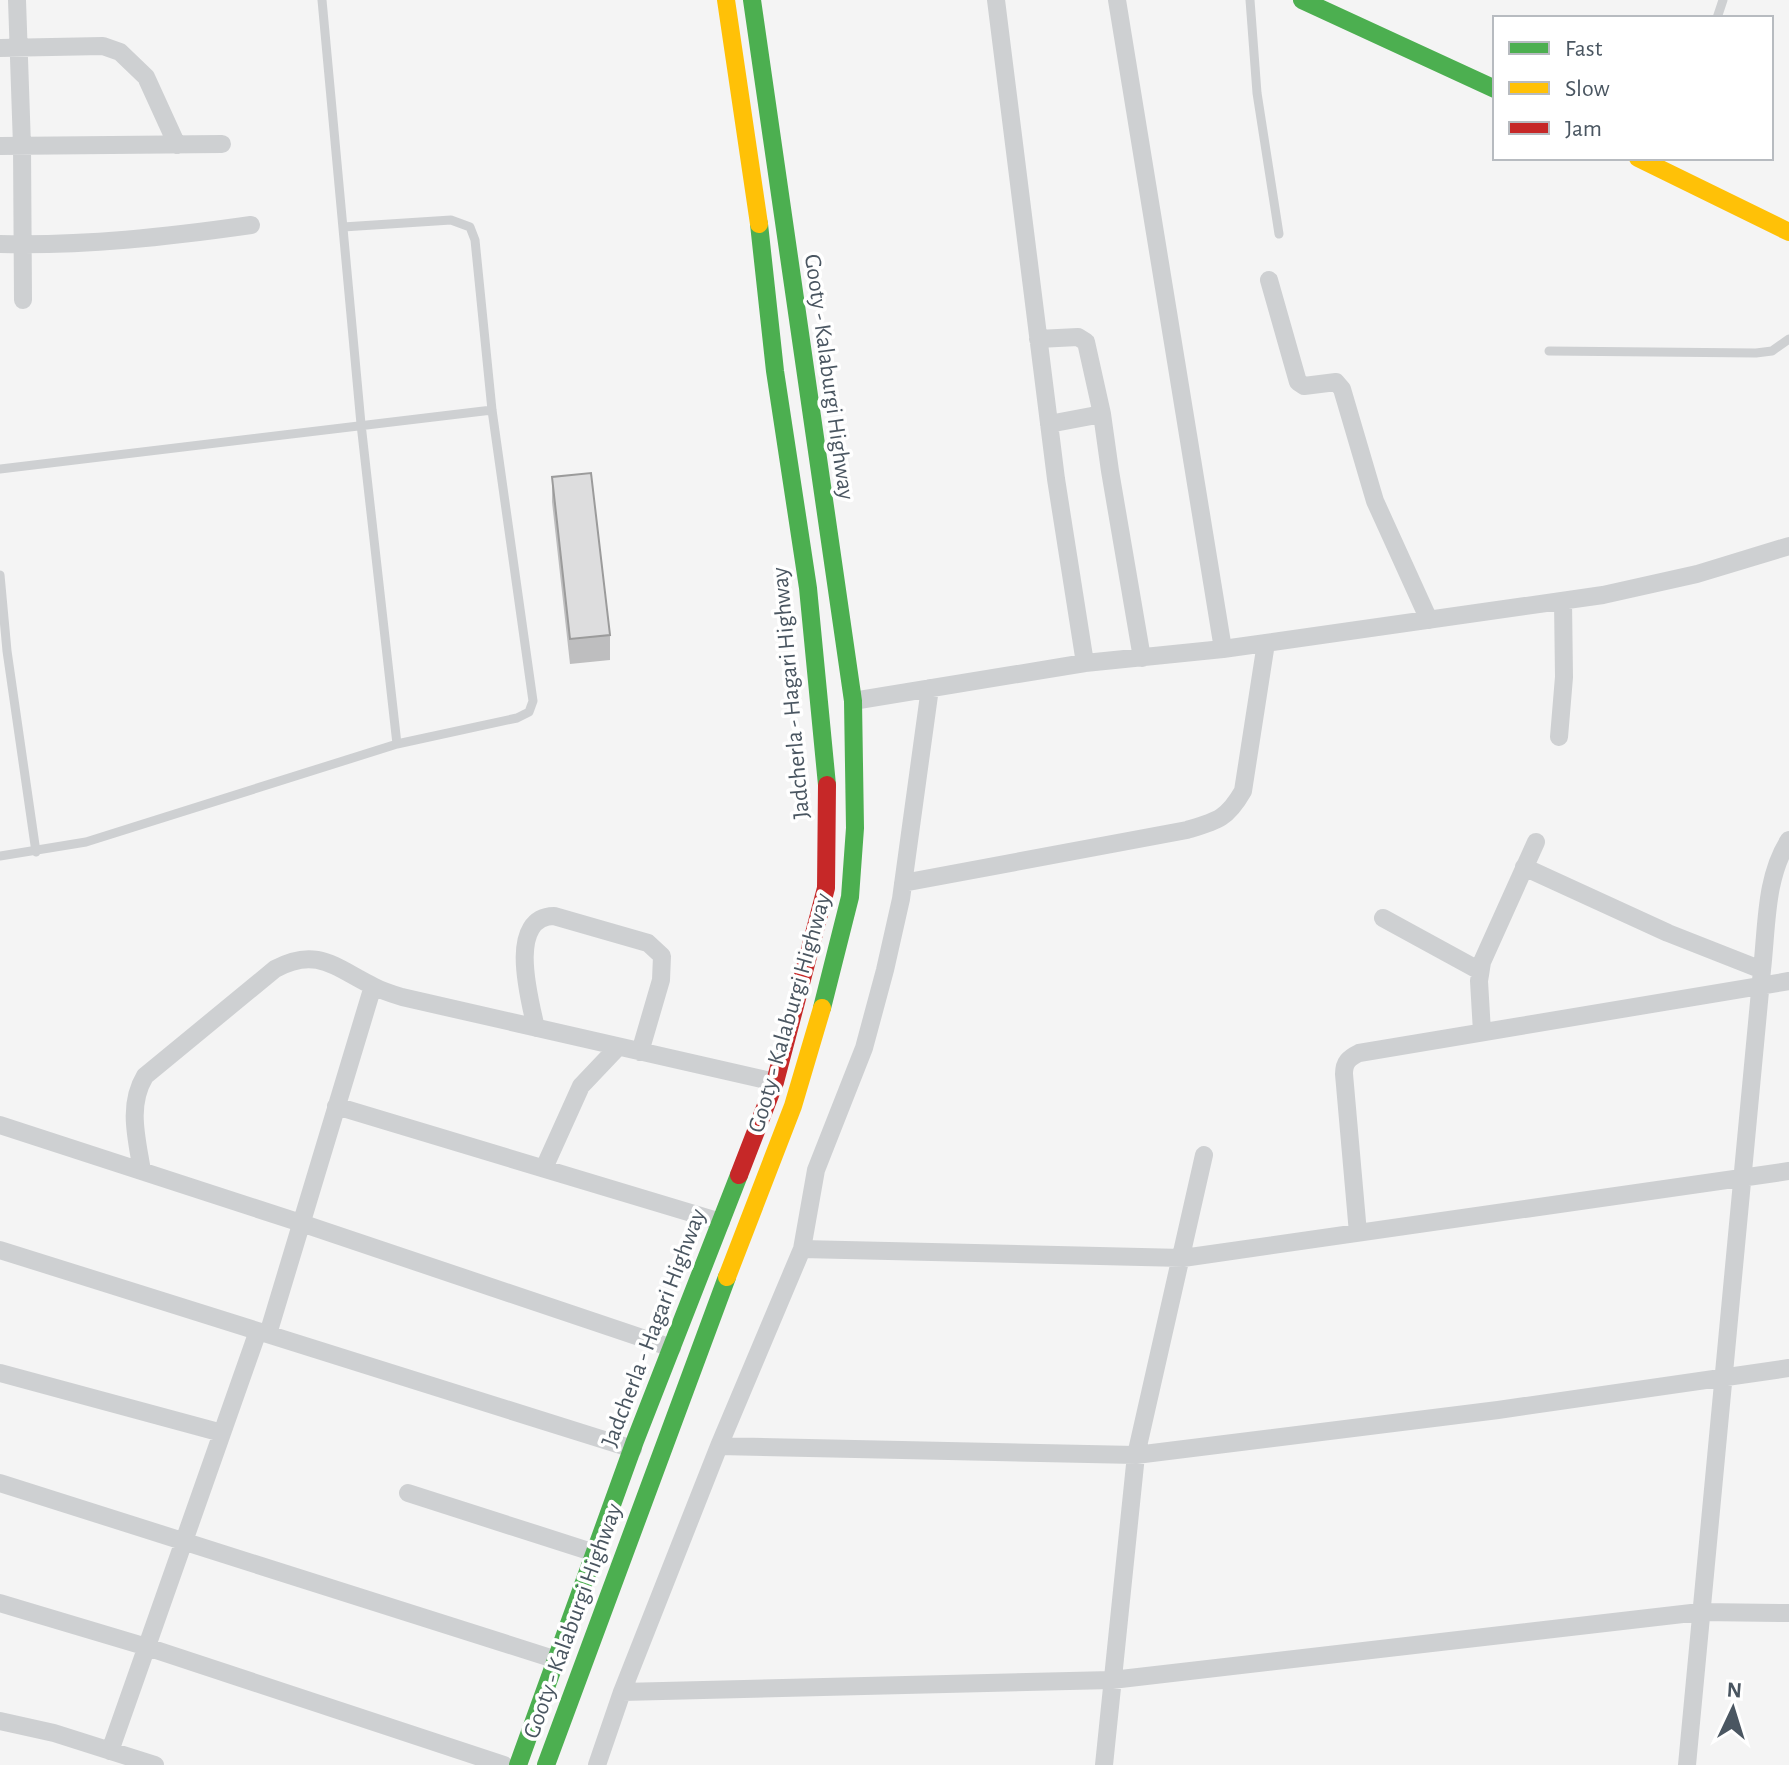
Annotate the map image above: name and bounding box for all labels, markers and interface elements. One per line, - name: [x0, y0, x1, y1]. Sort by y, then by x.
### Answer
- legend: [1493, 16, 1773, 160]
- text: Fast: [1565, 37, 1603, 61]
- text: Slow: [1565, 77, 1610, 101]
- text: Jam: [1565, 117, 1602, 141]
- street label: Gooty - Kalaburgi Highway: [800, 253, 858, 501]
- street label: Jadcherla - Hagari Highway: [768, 566, 814, 820]
- street label: Gooty - Kalaburgi Highway: [744, 891, 836, 1135]
- street label: Jadcherla - Hagari Highway: [597, 1206, 711, 1450]
- street label: Gooty - Kalaburgi Highway: [519, 1500, 627, 1742]
- north arrow: [1693, 1669, 1773, 1749]
- text: N: [1726, 1679, 1743, 1702]

